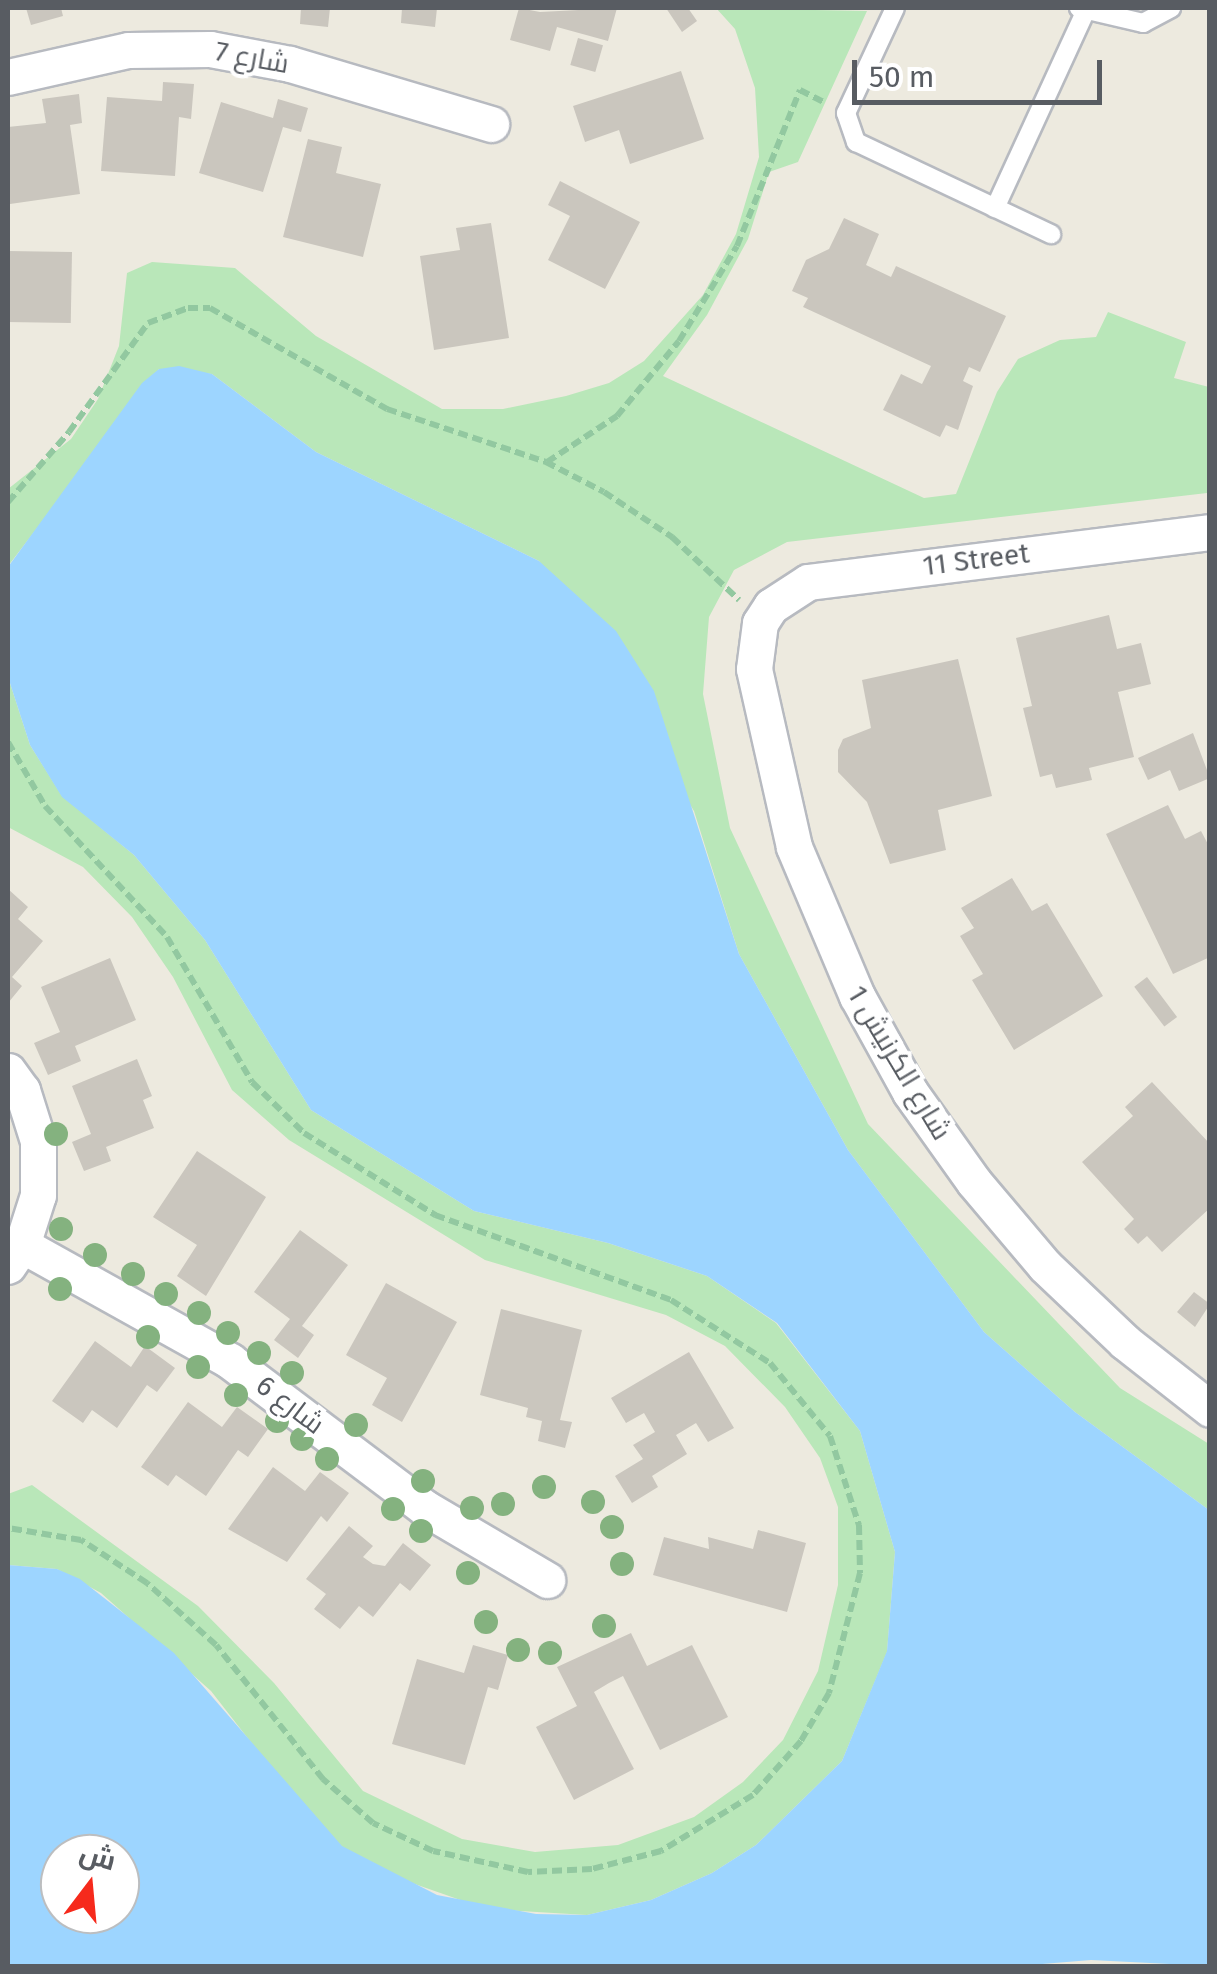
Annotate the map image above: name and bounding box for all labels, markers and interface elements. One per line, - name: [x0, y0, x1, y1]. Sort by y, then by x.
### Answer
- street label: شارع 7: [213, 35, 291, 81]
- scale bar: [857, 40, 1107, 102]
- text: 50 m: [869, 59, 934, 95]
- street label: 11 Street: [921, 537, 1031, 583]
- street label: شارع الكرنيش 1: [840, 980, 958, 1146]
- street label: شارع 6: [249, 1369, 331, 1441]
- north arrow: [40, 1834, 140, 1934]
- text: ش: [76, 1836, 120, 1877]

